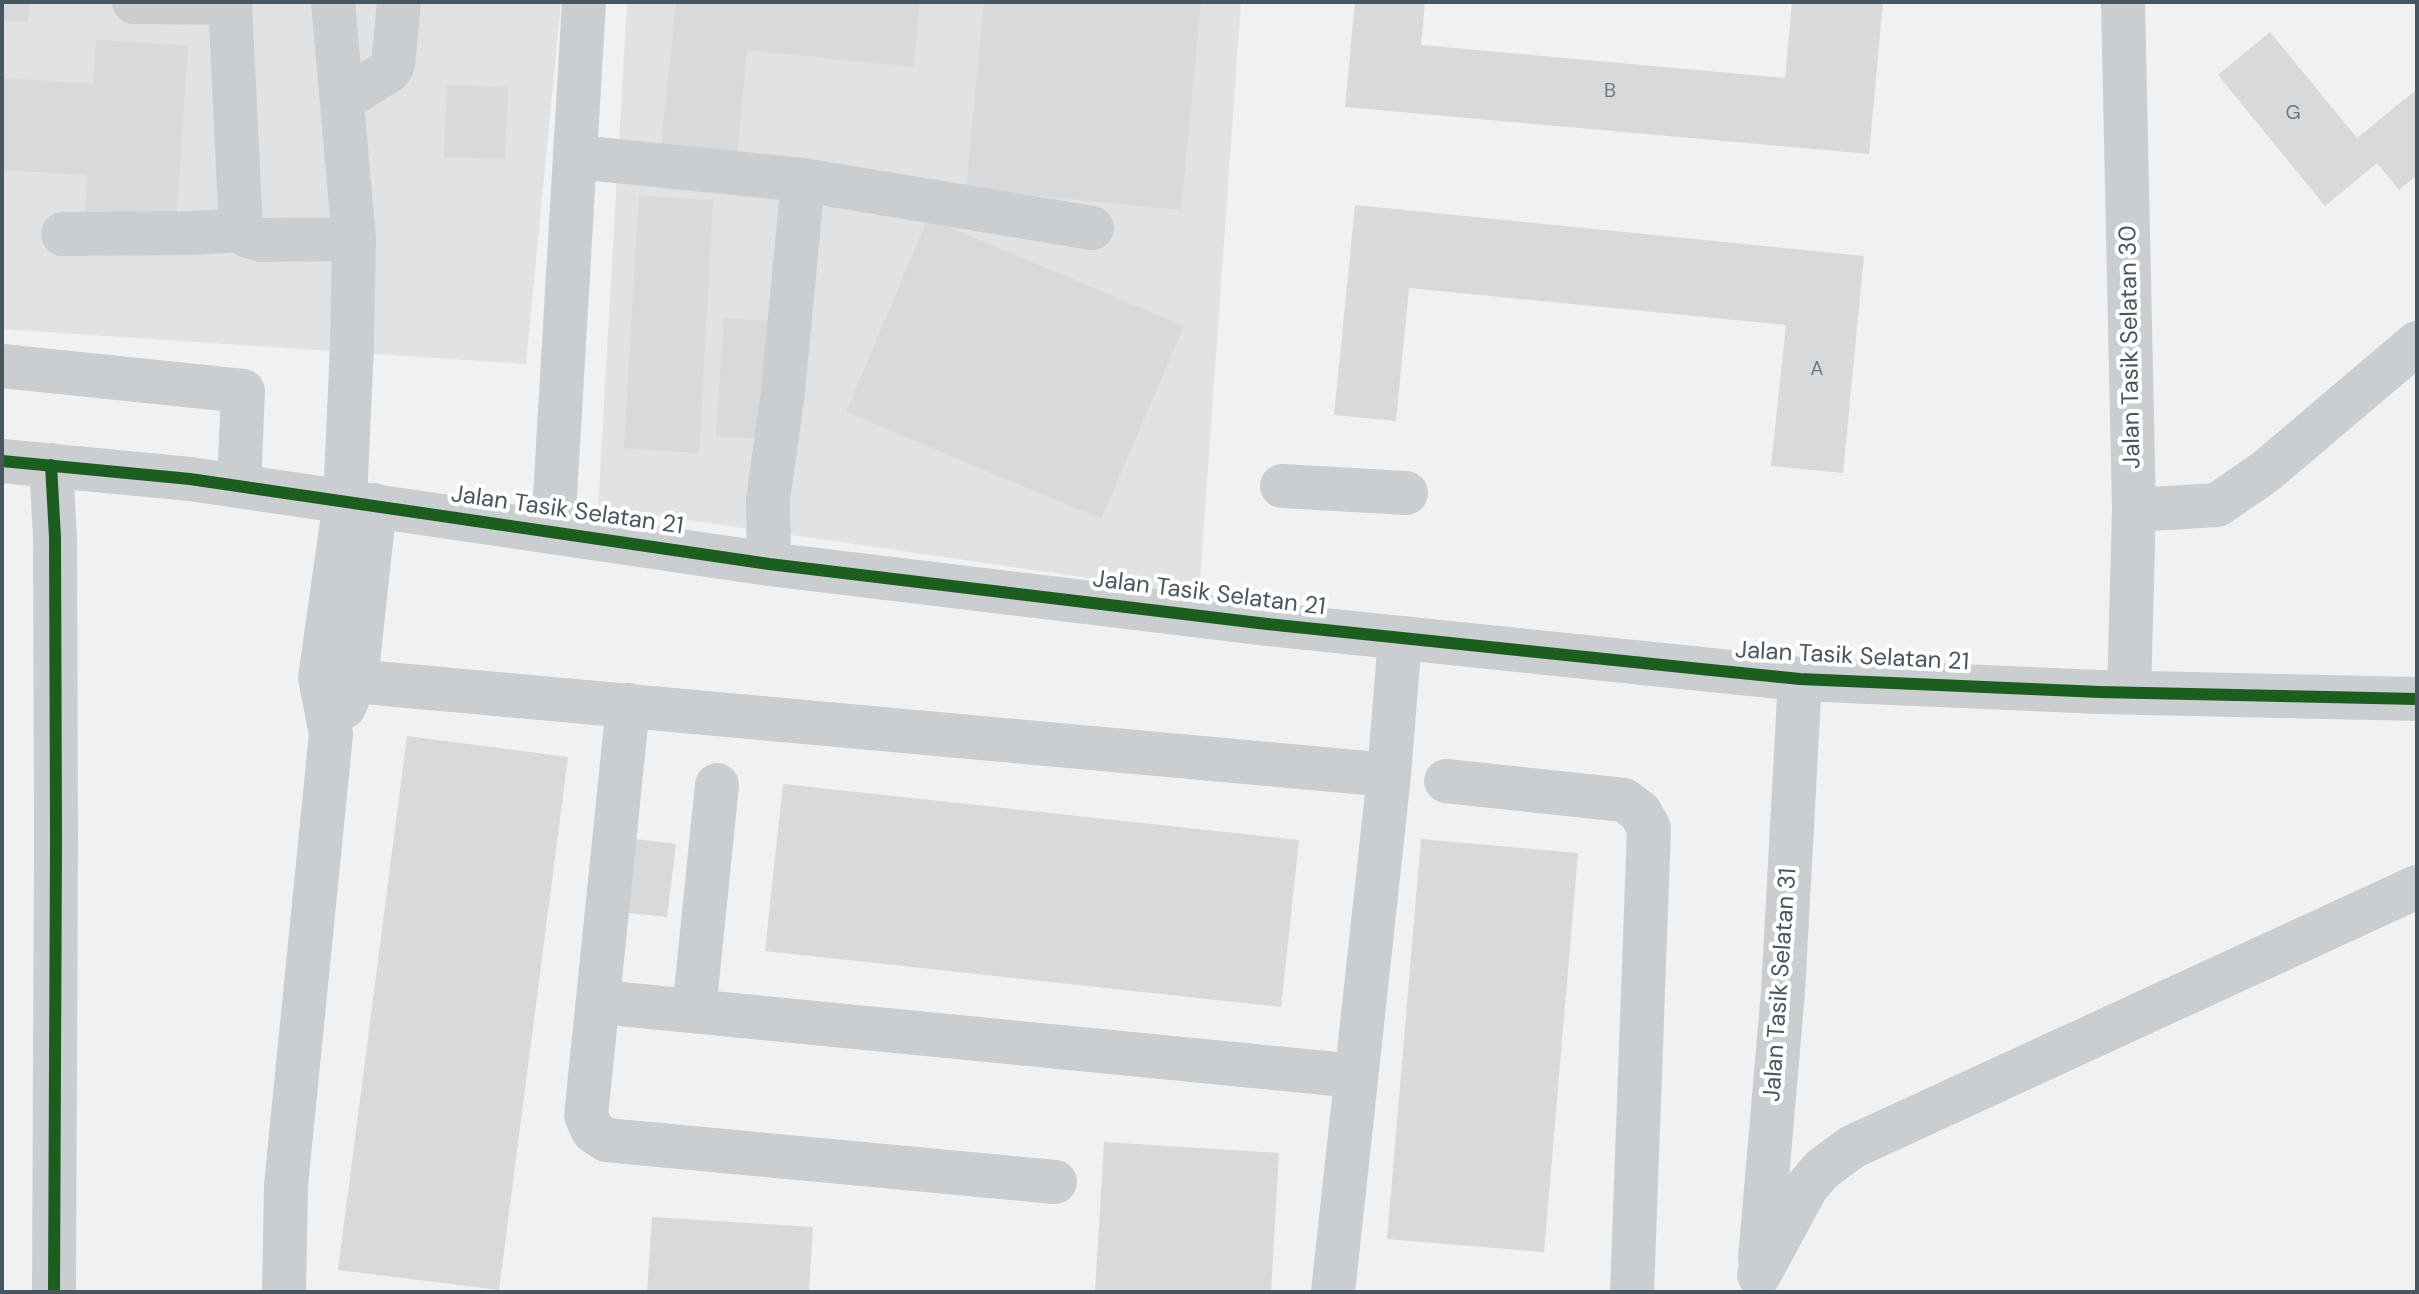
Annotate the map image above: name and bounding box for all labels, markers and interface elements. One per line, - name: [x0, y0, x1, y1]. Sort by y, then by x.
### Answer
- house number: B: [1604, 80, 1616, 104]
- house number: G: [2285, 102, 2301, 126]
- street label: Jalan Tasik Selatan 30: [2114, 225, 2148, 469]
- house number: A: [1810, 358, 1824, 382]
- street label: Jalan Tasik Selatan 21: [449, 480, 685, 542]
- street label: Jalan Tasik Selatan 21: [1091, 565, 1327, 623]
- street label: Jalan Tasik Selatan 21: [1734, 636, 1970, 678]
- street label: Jalan Tasik Selatan 31: [1758, 867, 1804, 1103]

